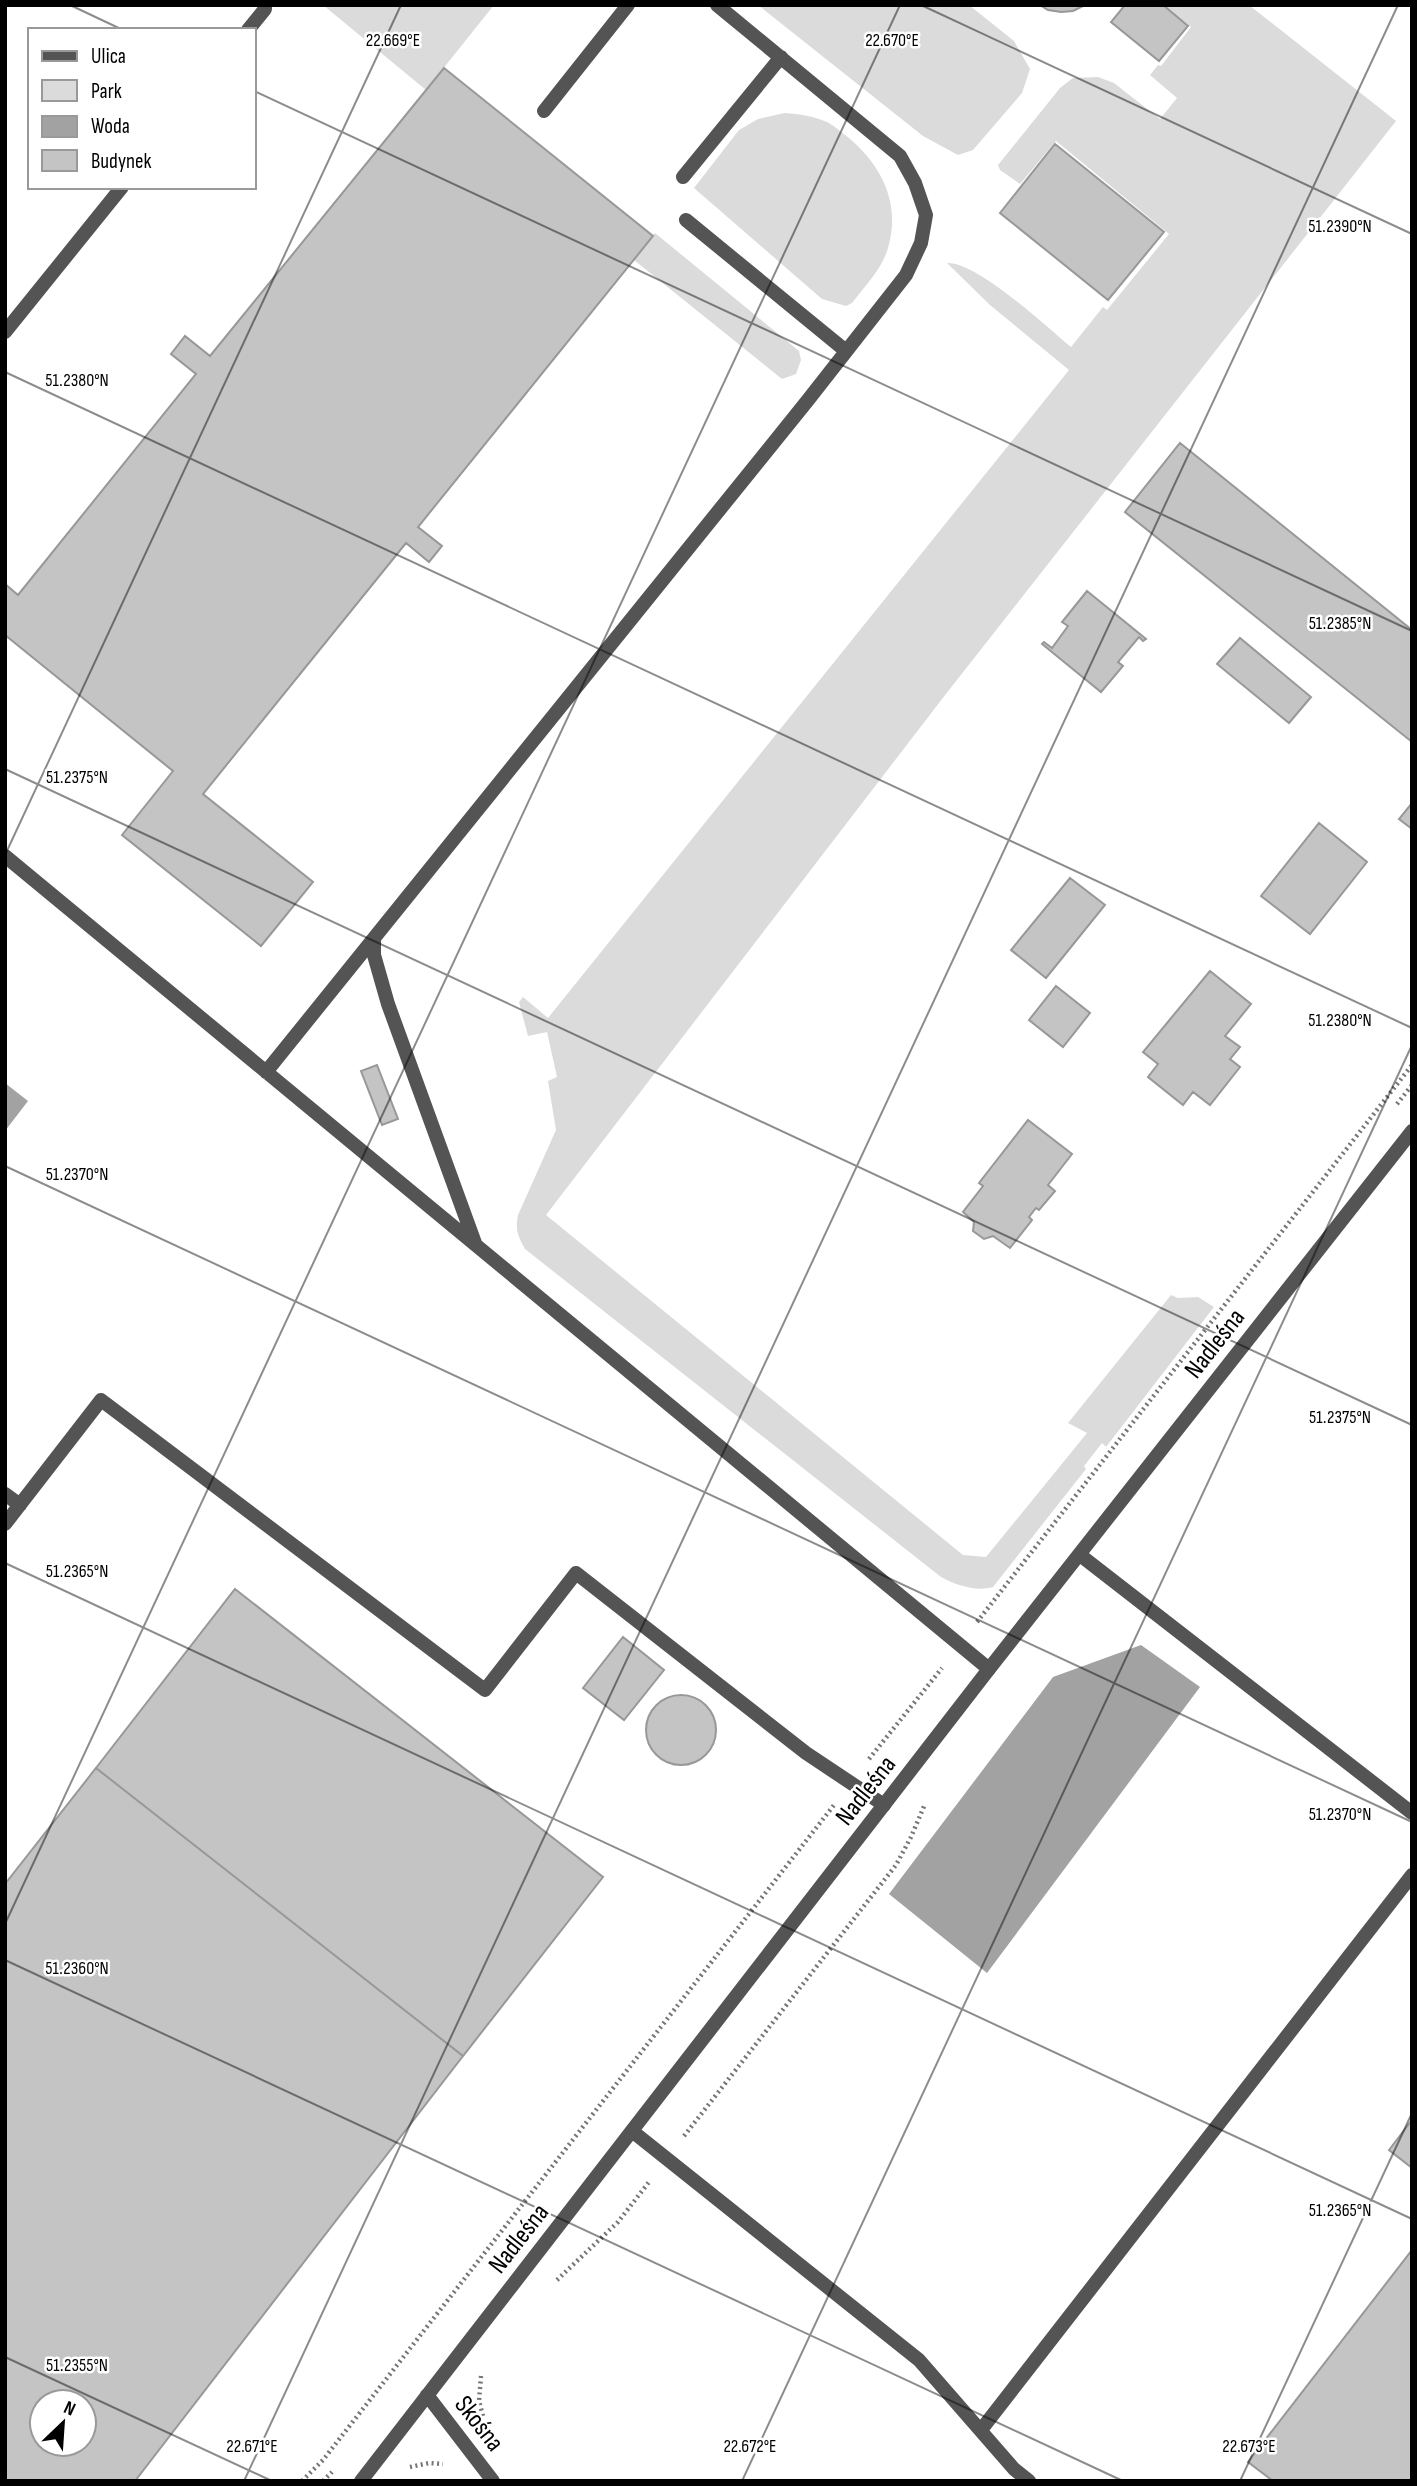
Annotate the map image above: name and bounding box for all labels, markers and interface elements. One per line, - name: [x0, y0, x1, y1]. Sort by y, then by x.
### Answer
- legend: [28, 28, 256, 189]
- text: 22.669°E: [366, 30, 420, 51]
- text: 22.670°E: [865, 30, 919, 51]
- text: Ulica: [91, 44, 126, 69]
- text: Park: [91, 79, 122, 104]
- text: Woda: [91, 114, 130, 139]
- text: Budynek: [91, 149, 151, 174]
- text: 51.2390°N: [1308, 216, 1372, 237]
- text: 51.2380°N: [45, 370, 109, 391]
- text: 51.2385°N: [1309, 613, 1371, 634]
- text: 51.2375°N: [46, 767, 108, 788]
- text: 51.2380°N: [1308, 1010, 1372, 1031]
- text: 51.2370°N: [46, 1164, 108, 1185]
- street label: Nadleśna: [1178, 1303, 1252, 1385]
- text: 51.2375°N: [1309, 1407, 1371, 1428]
- text: 51.2365°N: [46, 1561, 108, 1582]
- street label: Nadleśna: [829, 1750, 903, 1832]
- text: 51.2370°N: [1309, 1804, 1371, 1825]
- text: 51.2360°N: [45, 1958, 109, 1979]
- street label: Nadleśna: [482, 2198, 556, 2280]
- text: 51.2365°N: [1309, 2200, 1371, 2221]
- text: 51.2355°N: [46, 2355, 108, 2376]
- north arrow: [28, 2388, 98, 2458]
- street label: Skośna: [448, 2390, 510, 2458]
- text: N: [60, 2396, 79, 2422]
- text: 22.671°E: [226, 2436, 278, 2457]
- text: 22.672°E: [723, 2436, 777, 2457]
- text: 22.673°E: [1222, 2436, 1276, 2457]

